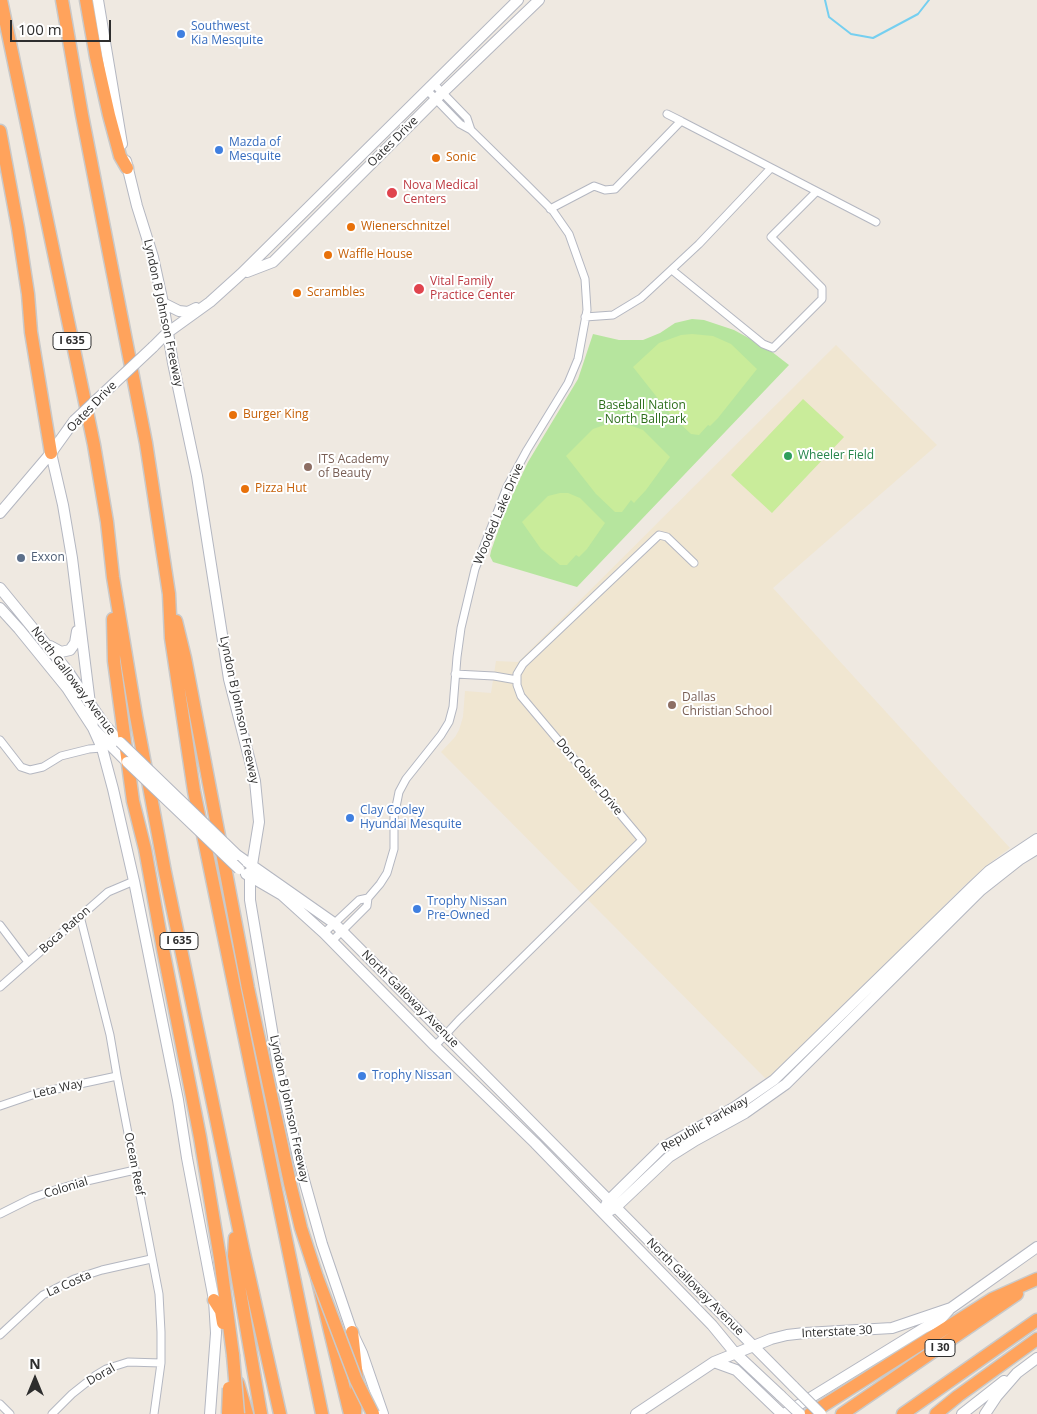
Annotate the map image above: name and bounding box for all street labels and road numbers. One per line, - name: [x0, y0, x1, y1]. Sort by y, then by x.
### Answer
- street label: Oates Drive: [365, 114, 421, 170]
- street label: Lyndon B Johnson Freeway: [140, 238, 186, 388]
- road number: I 635: [53, 332, 91, 350]
- street label: Oates Drive: [64, 379, 120, 435]
- street label: Wooded Lake Drive: [471, 461, 527, 567]
- street label: North Galloway Avenue: [28, 624, 118, 738]
- street label: Lyndon B Johnson Freeway: [216, 635, 262, 785]
- street label: Don Cobler Drive: [553, 736, 625, 818]
- street label: Boca Raton: [37, 903, 93, 957]
- road number: I 635: [160, 932, 198, 949]
- street label: North Galloway Avenue: [358, 947, 462, 1051]
- street label: Lyndon B Johnson Freeway: [266, 1034, 312, 1184]
- street label: Leta Way: [32, 1076, 84, 1102]
- street label: Republic Parkway: [659, 1093, 751, 1155]
- street label: Ocean Reef: [121, 1131, 147, 1197]
- street label: Colonial: [42, 1175, 90, 1201]
- street label: North Galloway Avenue: [643, 1235, 747, 1339]
- street label: La Costa: [44, 1268, 94, 1300]
- street label: Interstate 30: [801, 1323, 873, 1341]
- road number: I 30: [925, 1340, 955, 1356]
- street label: Doral: [84, 1361, 118, 1389]

